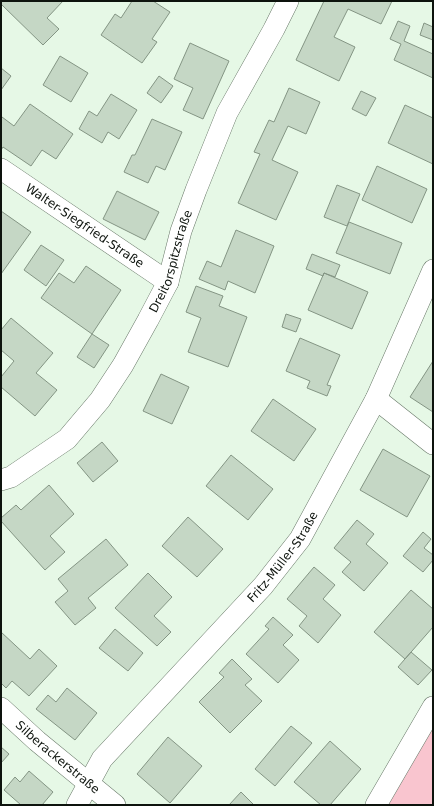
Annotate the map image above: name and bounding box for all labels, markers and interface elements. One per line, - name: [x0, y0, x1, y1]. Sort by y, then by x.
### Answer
- street label: Walter-Siegfried-Straße: [23, 181, 147, 271]
- street label: Dreitorspitzstraße: [146, 208, 195, 315]
- street label: Fritz-Müller-Straße: [245, 509, 321, 605]
- street label: Silberackerstraße: [13, 718, 102, 796]

